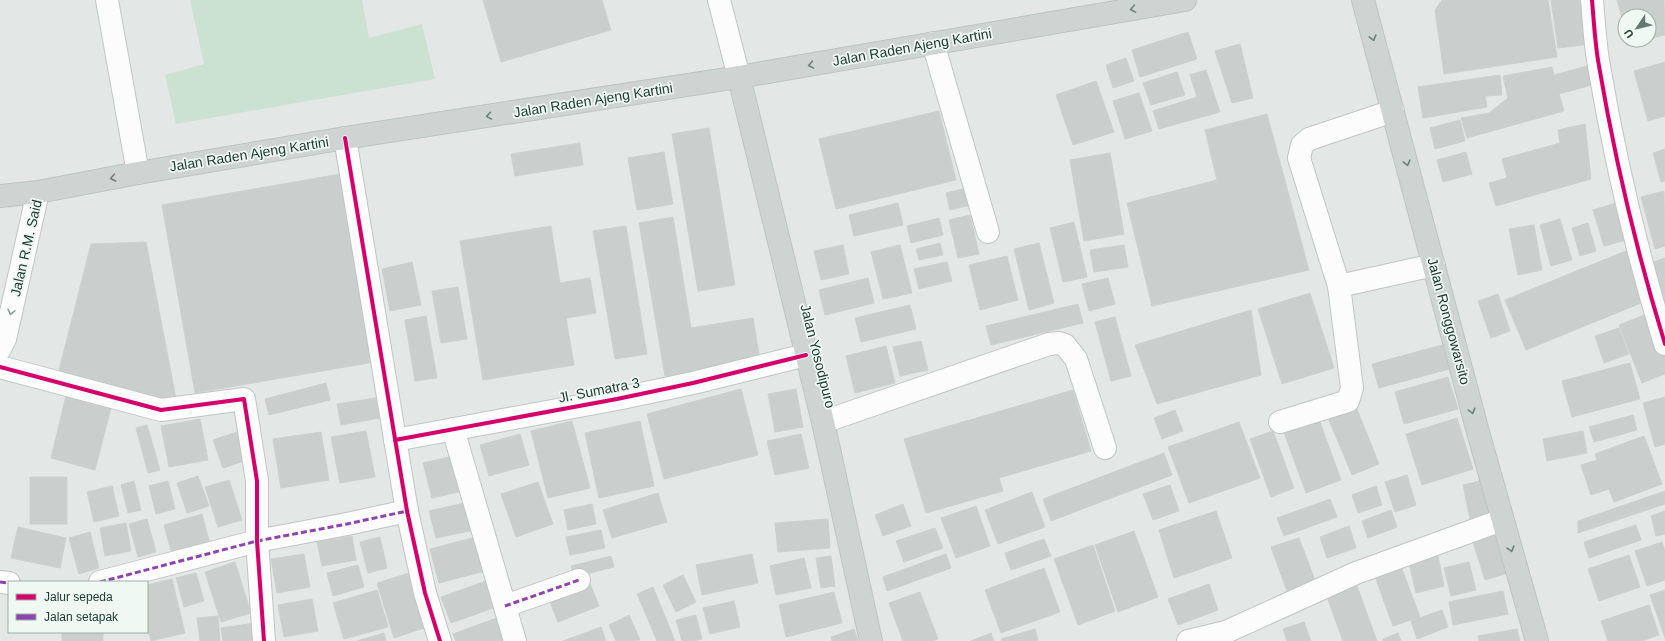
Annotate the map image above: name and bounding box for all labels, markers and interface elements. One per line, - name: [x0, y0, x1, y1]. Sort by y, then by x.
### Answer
- one-way arrow: [1130, 4, 1136, 13]
- north arrow: [1617, 8, 1657, 48]
- street label: Jalan Raden Ajeng Kartini: [831, 25, 993, 69]
- text: U: [1622, 27, 1636, 40]
- one-way arrow: [1368, 34, 1377, 41]
- one-way arrow: [808, 60, 815, 68]
- street label: Jalan Raden Ajeng Kartini: [512, 79, 674, 121]
- one-way arrow: [486, 111, 493, 120]
- street label: Jalan Raden Ajeng Kartini: [168, 133, 330, 175]
- one-way arrow: [1402, 160, 1411, 167]
- one-way arrow: [109, 173, 116, 181]
- street label: Jalan R.M. Said: [7, 198, 45, 298]
- street label: Jalan Ronggowarsito: [1424, 256, 1474, 386]
- street label: Jalan Yosodipuro: [797, 302, 839, 410]
- one-way arrow: [8, 309, 16, 315]
- street label: Jl. Sumatra 3: [557, 374, 641, 406]
- one-way arrow: [1468, 407, 1476, 414]
- one-way arrow: [1506, 546, 1515, 553]
- legend: [8, 581, 148, 633]
- text: Jalur sepeda: [44, 590, 113, 604]
- text: Jalan setapak: [44, 610, 119, 624]

